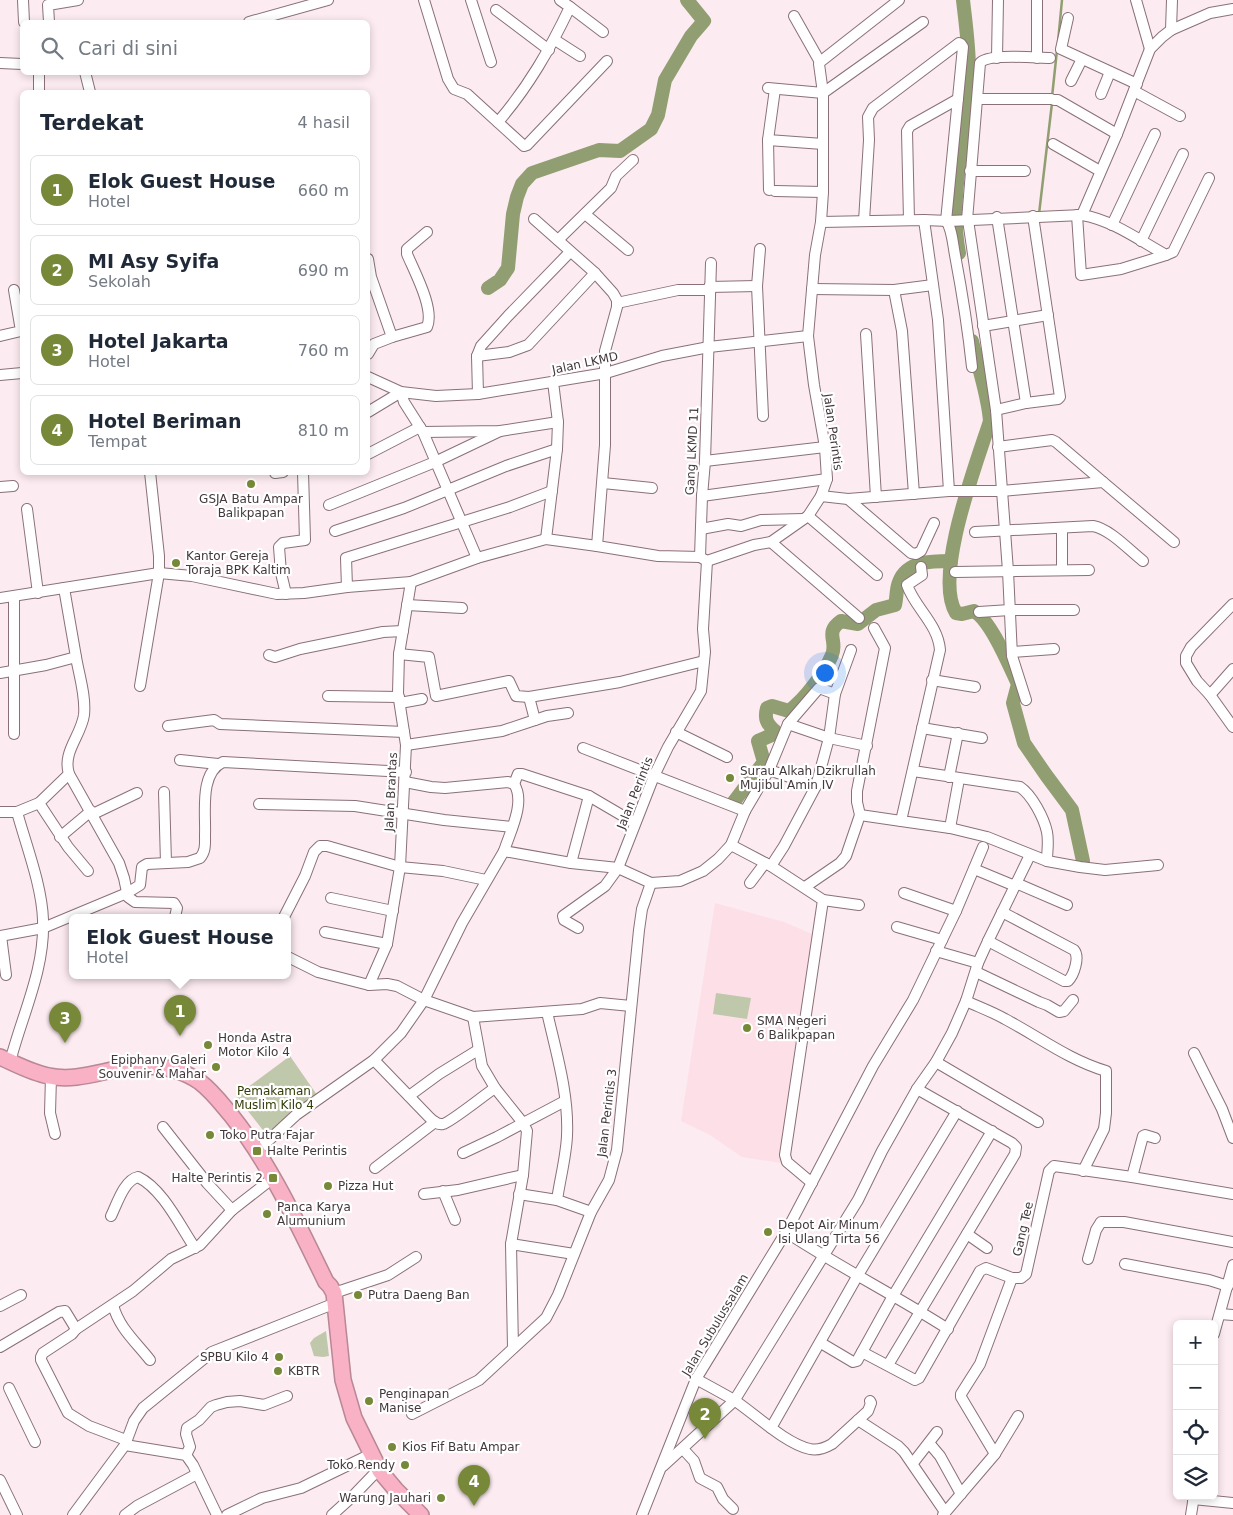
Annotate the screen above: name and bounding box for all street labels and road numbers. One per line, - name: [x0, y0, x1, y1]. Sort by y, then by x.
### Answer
- street label: Jalan LKMD: [550, 349, 619, 377]
- street label: Jalan Perintis: [821, 392, 845, 471]
- street label: Gang LKMD 11: [683, 406, 701, 496]
- street label: Jalan Brantas: [382, 752, 400, 833]
- street label: Jalan Perintis: [614, 755, 656, 832]
- street label: Jalan Perintis 3: [595, 1068, 619, 1159]
- street label: Gang Tee: [1010, 1200, 1036, 1258]
- street label: Jalan Subulussalam: [678, 1271, 751, 1379]

